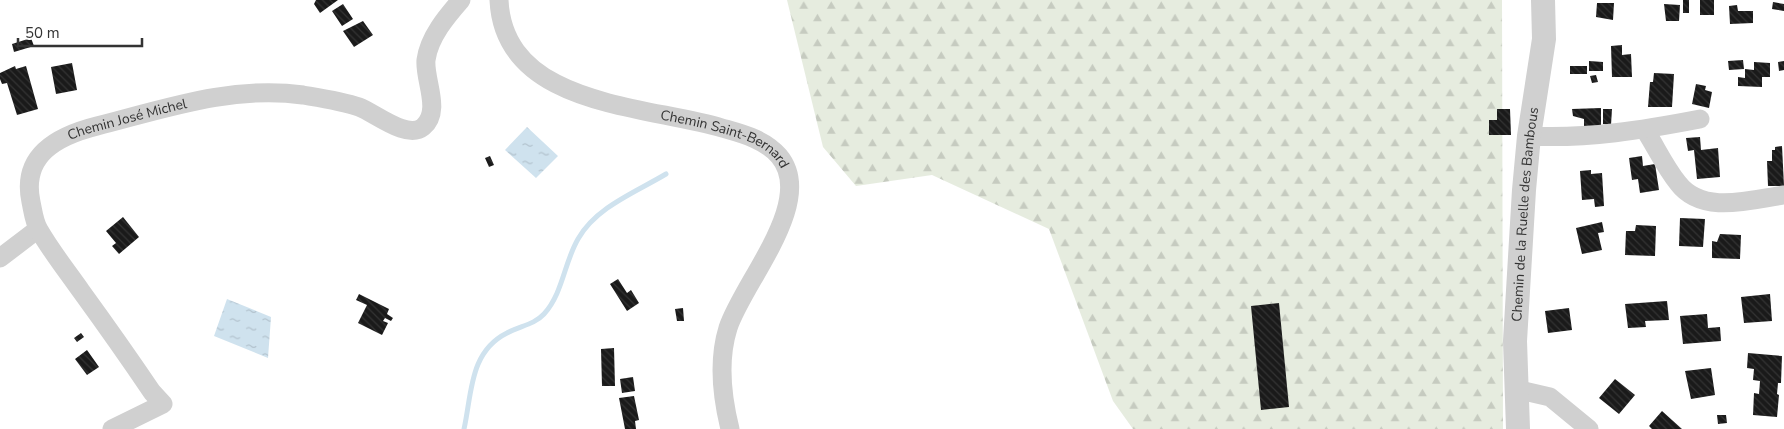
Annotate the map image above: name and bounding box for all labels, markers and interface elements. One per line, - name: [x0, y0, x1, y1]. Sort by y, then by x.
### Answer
- scale bar: [18, 15, 141, 47]
- text: 50 m: [25, 23, 60, 43]
- street label: Chemin José Michel: [65, 94, 190, 145]
- street label: Chemin Saint-Bernard: [659, 105, 794, 172]
- street label: Chemin de la Ruelle des Bambous: [1507, 106, 1543, 322]

